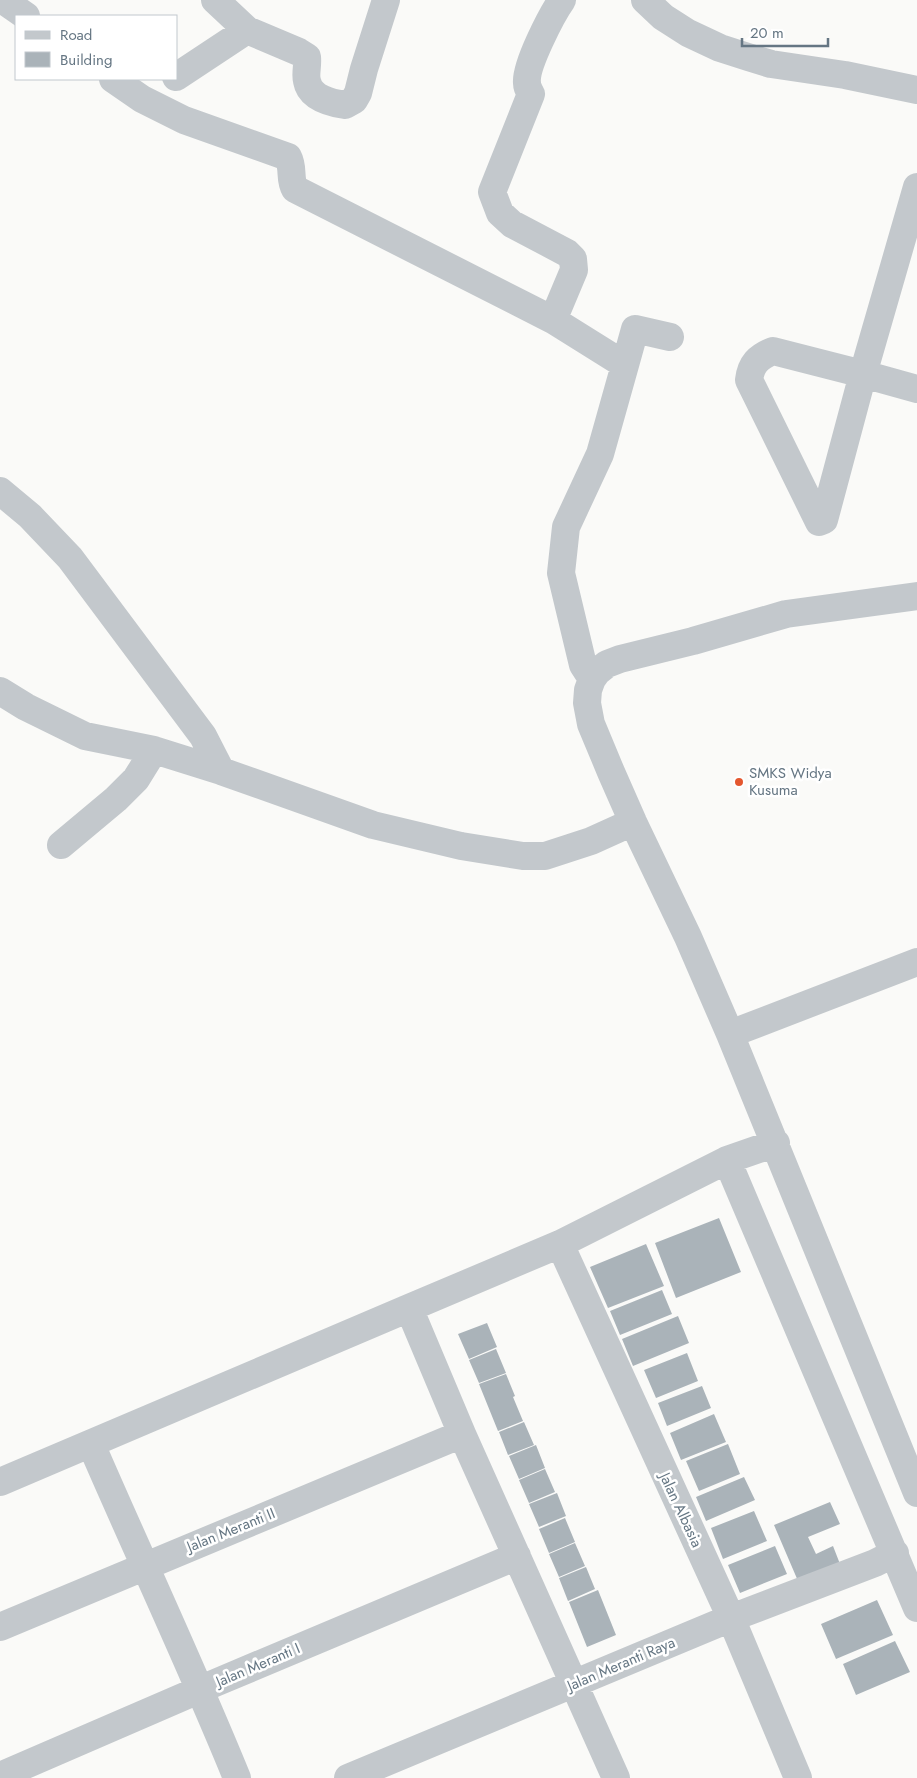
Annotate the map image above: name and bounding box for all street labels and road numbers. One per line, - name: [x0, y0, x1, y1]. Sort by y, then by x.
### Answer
- street label: Jalan Albasia: [653, 1467, 708, 1551]
- street label: Jalan Meranti II: [182, 1502, 278, 1558]
- street label: Jalan Meranti Raya: [562, 1631, 678, 1697]
- street label: Jalan Meranti I: [211, 1637, 304, 1693]

